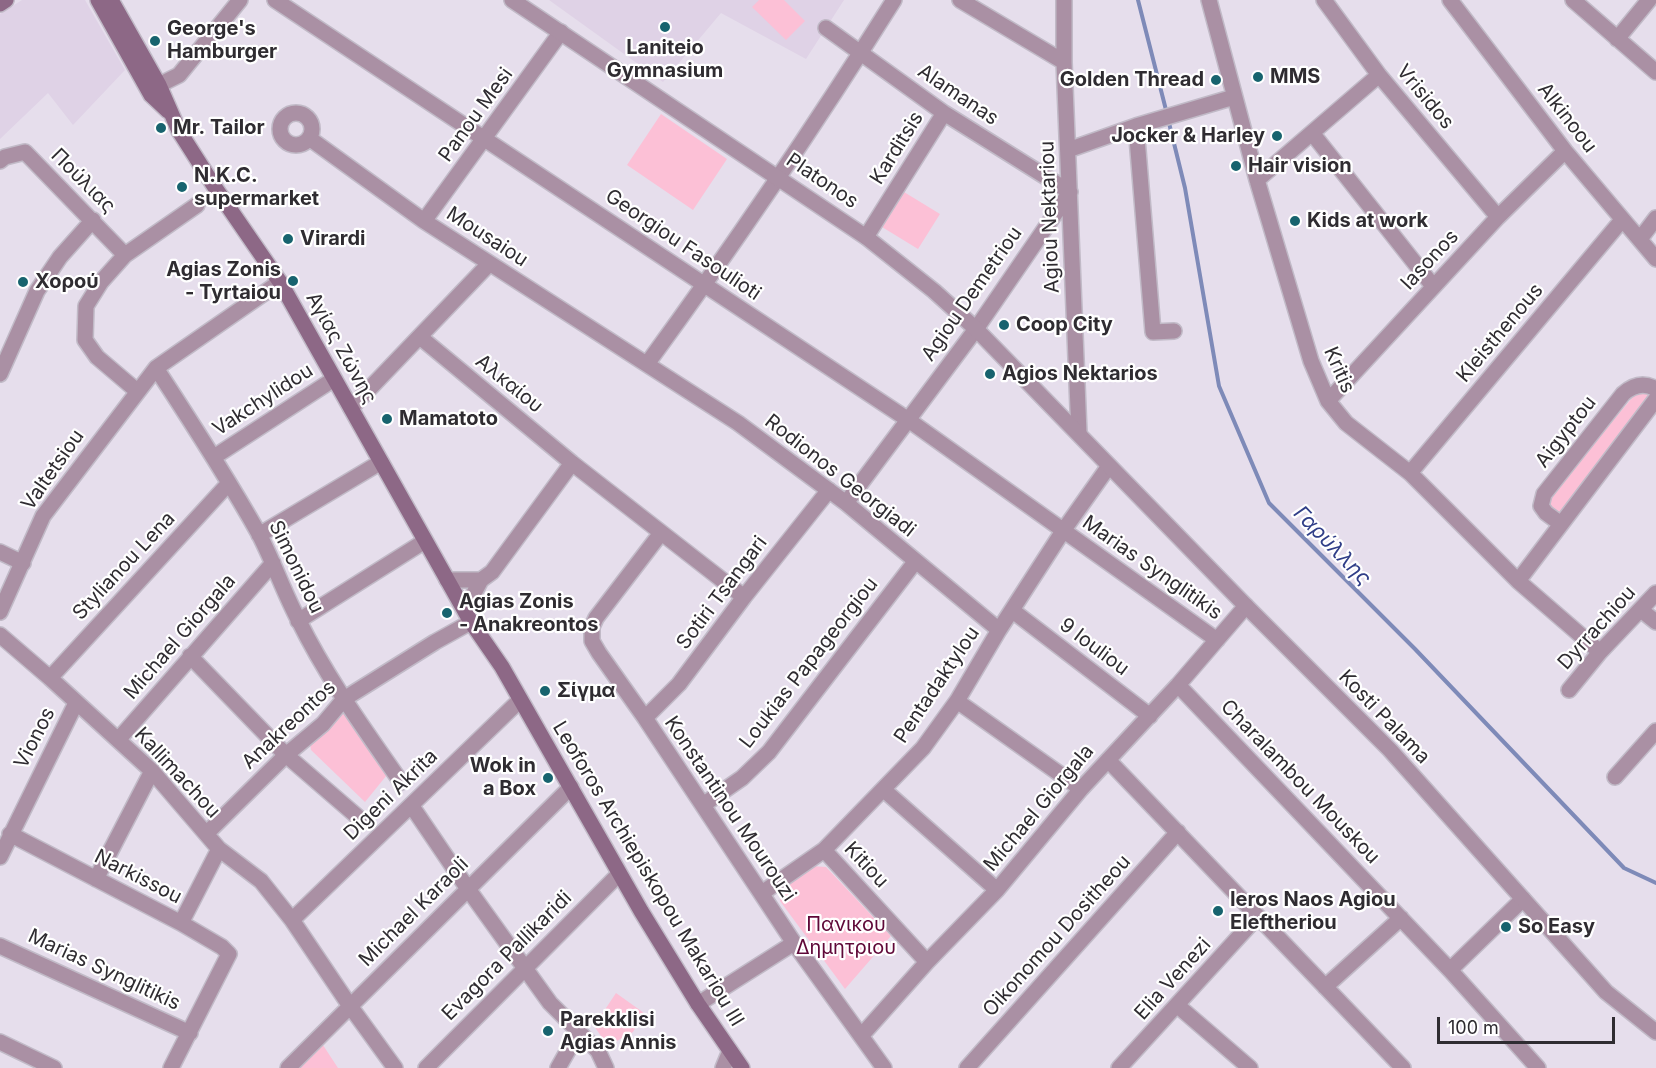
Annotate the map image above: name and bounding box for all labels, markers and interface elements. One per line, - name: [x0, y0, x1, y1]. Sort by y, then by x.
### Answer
- place label: George's Hamburger: [167, 17, 277, 64]
- marker: Laniteio Gymnasium: [658, 20, 672, 34]
- marker: George's Hamburger: [148, 34, 162, 48]
- place label: Laniteio Gymnasium: [607, 36, 723, 83]
- street label: Alamanas: [913, 59, 1003, 131]
- street label: Vrisidos: [1391, 60, 1459, 134]
- street label: Panou Mesi: [434, 63, 518, 167]
- place label: MMS: [1270, 65, 1320, 89]
- place label: Golden Thread: [1060, 68, 1204, 92]
- marker: MMS: [1251, 70, 1265, 84]
- marker: Golden Thread: [1209, 73, 1223, 87]
- street label: Alkinoou: [1532, 78, 1602, 158]
- street label: Karditsis: [865, 107, 929, 189]
- place label: Mr. Tailor: [173, 116, 265, 140]
- marker: Mr. Tailor: [154, 121, 168, 135]
- place label: Jocker & Harley: [1111, 124, 1265, 148]
- marker: Jocker & Harley: [1270, 129, 1284, 143]
- street label: Agiou Nektariou: [1035, 140, 1065, 294]
- street label: Πούλιας: [46, 144, 120, 218]
- street label: Platonos: [781, 148, 863, 214]
- place label: Hair vision: [1248, 154, 1352, 178]
- marker: Hair vision: [1229, 159, 1243, 173]
- place label: N.K.C. supermarket: [194, 164, 319, 211]
- marker: N.K.C. supermarket: [175, 180, 189, 194]
- street label: Georgiou Fasoulioti: [601, 184, 765, 306]
- street label: Mousaiou: [442, 202, 532, 272]
- place label: Kids at work: [1307, 209, 1428, 233]
- marker: Kids at work: [1288, 214, 1302, 228]
- street label: Agiou Demetriou: [917, 222, 1027, 366]
- street label: Iasonos: [1396, 225, 1464, 295]
- place label: Virardi: [300, 227, 366, 251]
- marker: Virardi: [281, 232, 295, 246]
- place label: Agias Zonis - Tyrtaiou: [166, 258, 281, 305]
- place label: Χορού: [35, 270, 99, 294]
- marker: Agias Zonis - Tyrtaiou: [286, 274, 300, 288]
- marker: Χορού: [16, 275, 30, 289]
- street label: Kleisthenous: [1452, 279, 1548, 387]
- street label: Αγίας Ζώνης: [301, 288, 381, 408]
- place label: Coop City: [1016, 313, 1113, 337]
- marker: Coop City: [997, 318, 1011, 332]
- street label: Kritis: [1318, 343, 1360, 397]
- street label: Αλκαίου: [470, 350, 548, 418]
- street label: Vakchylidou: [208, 359, 318, 441]
- place label: Agios Nektarios: [1002, 362, 1158, 386]
- marker: Agios Nektarios: [983, 367, 997, 381]
- street label: Aigyptou: [1530, 391, 1602, 473]
- place label: Mamatoto: [399, 407, 498, 431]
- street label: Rodionos Georgiadi: [760, 410, 920, 542]
- marker: Mamatoto: [380, 412, 394, 426]
- street label: Valtetsiou: [17, 425, 89, 515]
- water label: Γαρύλλης: [1288, 501, 1376, 591]
- street label: Stylianou Lena: [68, 507, 180, 625]
- street label: Marias Synglitikis: [1078, 511, 1226, 625]
- street label: Simonidou: [263, 517, 329, 617]
- street label: Sotiri Tsangari: [672, 532, 772, 654]
- street label: Michael Giorgala: [119, 569, 241, 705]
- street label: Loukias Papageorgiou: [735, 573, 883, 753]
- street label: Dyrrachiou: [1553, 581, 1641, 675]
- place label: Agias Zonis - Anakreontos: [459, 590, 599, 637]
- marker: Agias Zonis - Anakreontos: [440, 606, 454, 620]
- street label: 9 Iouliou: [1055, 613, 1133, 681]
- street label: Pentadaktylou: [889, 622, 985, 748]
- street label: Kosti Palama: [1333, 665, 1435, 769]
- street label: Anakreontos: [237, 676, 341, 774]
- place label: Σίγμα: [557, 679, 615, 703]
- marker: Σίγμα: [538, 684, 552, 698]
- street label: Charalambou Mouskou: [1215, 695, 1385, 869]
- street label: Vionos: [10, 704, 60, 772]
- street label: Konstantinou Mourouzi: [659, 712, 801, 906]
- street label: Leoforos Archiepiskopou Makariou III: [547, 717, 749, 1031]
- street label: Kallimachou: [129, 723, 225, 823]
- street label: Michael Giorgala: [979, 740, 1099, 876]
- street label: Digeni Akrita: [339, 744, 443, 846]
- place label: Wok in a Box: [470, 754, 536, 801]
- marker: Wok in a Box: [541, 771, 555, 785]
- street label: Kitiou: [839, 837, 893, 893]
- street label: Narkissou: [90, 845, 186, 909]
- street label: Oikonomou Dositheou: [978, 850, 1136, 1022]
- street label: Michael Karaoli: [354, 852, 474, 972]
- street label: Evagora Pallikaridi: [437, 886, 577, 1026]
- place label: Ieros Naos Agiou Eleftheriou: [1230, 888, 1396, 935]
- marker: Ieros Naos Agiou Eleftheriou: [1211, 904, 1225, 918]
- park label: Πανικου Δημητριου: [796, 913, 896, 960]
- place label: So Easy: [1518, 915, 1595, 939]
- marker: So Easy: [1499, 920, 1513, 934]
- street label: Marias Synglitikis: [24, 924, 184, 1016]
- street label: Elia Venezi: [1130, 933, 1216, 1025]
- scale bar: [1440, 1005, 1618, 1043]
- place label: Parekklisi Agias Annis: [560, 1008, 677, 1055]
- text: 100 m: [1448, 1017, 1499, 1038]
- marker: Parekklisi Agias Annis: [541, 1024, 555, 1038]

